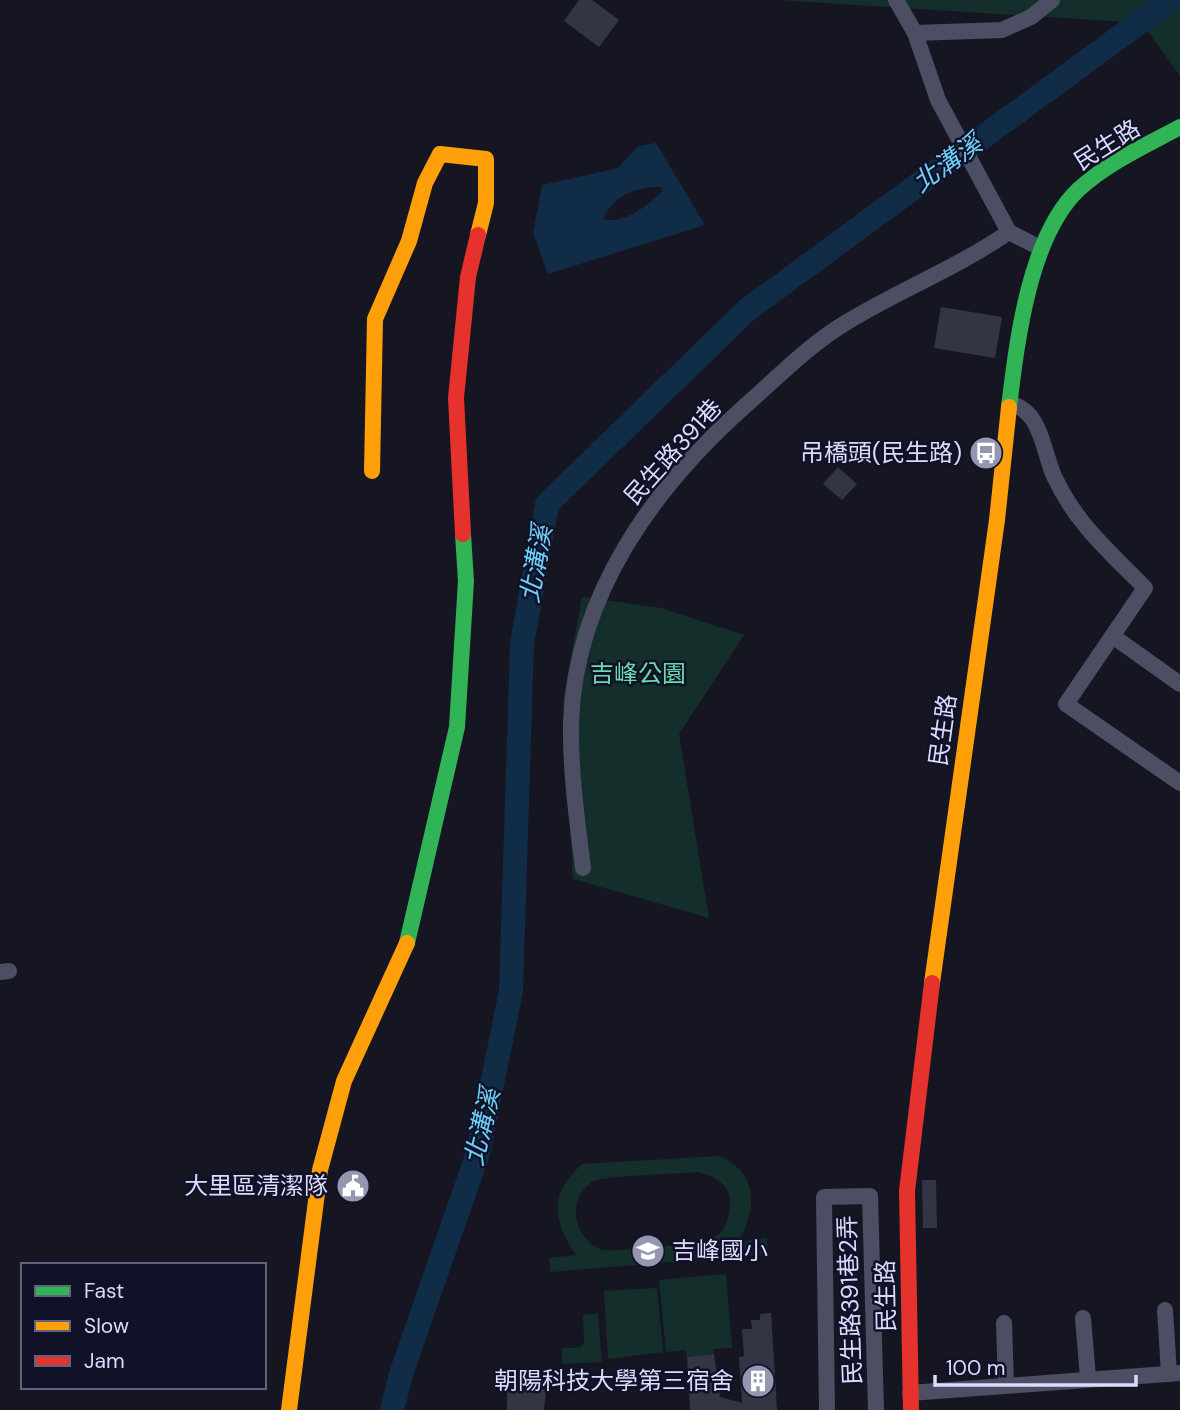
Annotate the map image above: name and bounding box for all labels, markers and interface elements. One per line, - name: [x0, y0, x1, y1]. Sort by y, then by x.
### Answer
- street label: 民生路: [1068, 112, 1145, 177]
- water label: 北溝溪: [905, 124, 992, 200]
- street label: 民生路391巷: [617, 392, 728, 511]
- bus stop icon: 吊橋頭(民生路): [967, 434, 1005, 472]
- place label: 吊橋頭(民生路): [800, 437, 962, 468]
- water label: 北溝溪: [512, 519, 560, 605]
- park label: 吉峰公園: [590, 658, 686, 689]
- street label: 民生路: [922, 692, 963, 768]
- water label: 北溝溪: [457, 1081, 508, 1169]
- public building icon: 大里區清潔隊: [334, 1167, 372, 1205]
- place label: 大里區清潔隊: [184, 1170, 328, 1201]
- street label: 民生路391巷2弄: [831, 1215, 868, 1385]
- school or university icon: 吉峰國小: [629, 1232, 667, 1270]
- place label: 吉峰國小: [672, 1235, 768, 1266]
- street label: 民生路: [869, 1260, 902, 1332]
- legend: [21, 1263, 266, 1389]
- text: Fast: [84, 1277, 124, 1305]
- text: Slow: [84, 1312, 129, 1340]
- scale bar: [935, 1344, 1136, 1388]
- text: Jam: [84, 1347, 125, 1375]
- text: 100 m: [946, 1354, 1006, 1382]
- building icon: 朝陽科技大學第三宿舍: [739, 1362, 777, 1400]
- place label: 朝陽科技大學第三宿舍: [494, 1365, 734, 1396]

